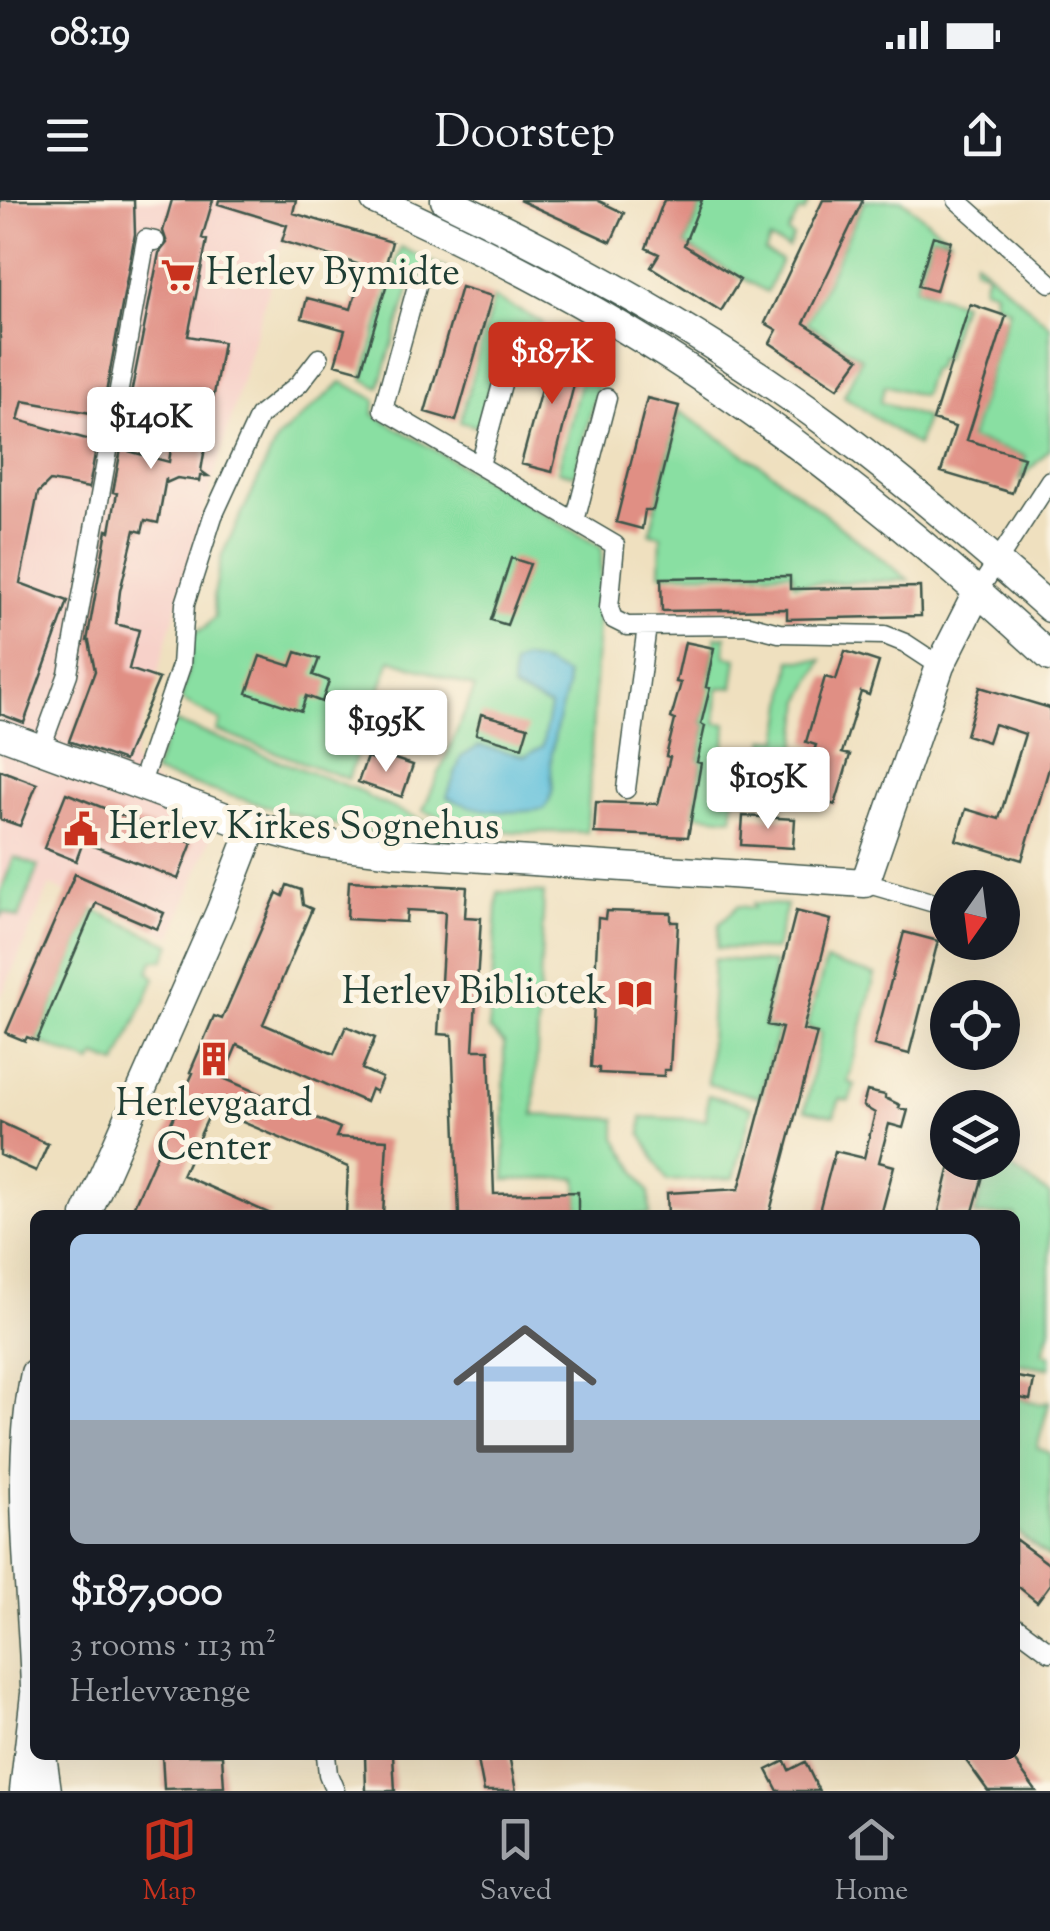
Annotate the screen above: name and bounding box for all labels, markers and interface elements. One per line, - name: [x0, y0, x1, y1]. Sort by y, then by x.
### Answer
- text: 08:19: [50, 8, 130, 62]
- text: Doorstep: [435, 103, 615, 168]
- icon: menu: [40, 108, 95, 163]
- icon: share: [955, 108, 1010, 163]
- place label: Herlev Bymidte: [206, 248, 460, 302]
- supermarket icon: Herlev Bymidte: [159, 256, 197, 294]
- pin: $187K: [482, 322, 622, 407]
- text: $187K: [510, 331, 594, 377]
- pin: $140K: [81, 387, 221, 472]
- text: $140K: [109, 396, 193, 442]
- pin: $195K: [316, 690, 456, 775]
- text: $195K: [347, 699, 425, 745]
- pin: $105K: [698, 747, 838, 832]
- text: $105K: [729, 756, 807, 802]
- place label: Herlev Kirkes Sognehus: [109, 802, 499, 856]
- public building icon: Herlev Kirkes Sognehus: [62, 810, 100, 848]
- north arrow: [930, 870, 1020, 960]
- map controls: [930, 870, 1020, 1180]
- place label: Herlev Bibliotek: [342, 967, 607, 1021]
- library icon: Herlev Bibliotek: [616, 975, 654, 1013]
- button: locate: [930, 980, 1020, 1070]
- building icon: Herlevgaard Center: [195, 1040, 233, 1078]
- place label: Herlevgaard Center: [116, 1079, 312, 1177]
- button: layers: [930, 1090, 1020, 1180]
- icon: home: [435, 1299, 615, 1479]
- text: $187,000: [70, 1564, 223, 1624]
- text: 3 rooms · 113 m²: [70, 1624, 276, 1670]
- text: Herlevvænge: [70, 1670, 251, 1716]
- tab: Map: [142, 1812, 197, 1912]
- tab: Saved: [480, 1812, 552, 1912]
- tab: Home: [835, 1812, 908, 1912]

